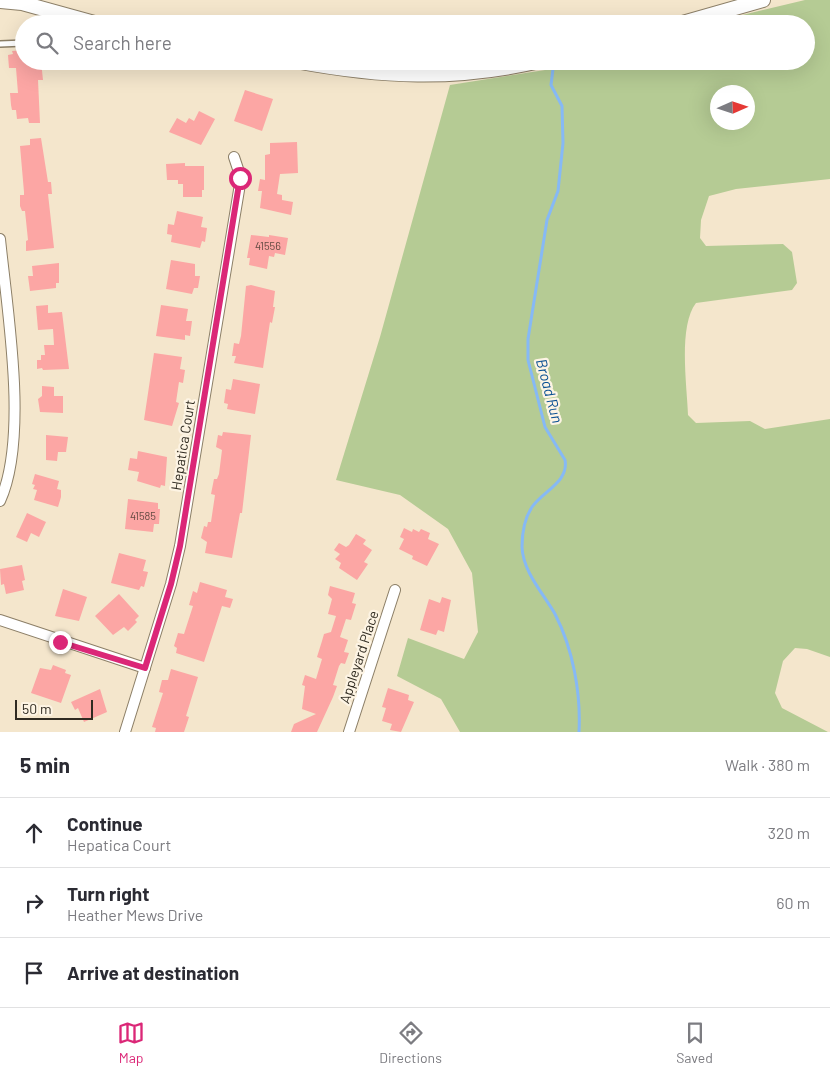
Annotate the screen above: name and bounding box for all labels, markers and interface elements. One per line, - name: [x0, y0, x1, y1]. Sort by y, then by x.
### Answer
- search box: [15, 15, 815, 70]
- icon: search: [33, 29, 61, 57]
- text: Search here: [73, 31, 172, 54]
- north arrow: [710, 85, 755, 130]
- route start: [229, 167, 252, 190]
- house number: 41556: [255, 239, 281, 252]
- water label: Broad Run: [533, 357, 567, 425]
- street label: Hepatica Court: [167, 398, 198, 491]
- house number: 41585: [130, 509, 156, 522]
- street label: Appleyard Place: [335, 608, 382, 705]
- route end: [49, 631, 72, 654]
- scale bar: [15, 697, 92, 720]
- text: 50 m: [22, 700, 51, 717]
- text: 5 min: [20, 752, 70, 777]
- text: Walk · 380 m: [725, 755, 810, 774]
- text: Continue: [67, 812, 143, 835]
- icon: ahead: [20, 819, 48, 847]
- text: 320 m: [768, 823, 810, 842]
- text: Hepatica Court: [67, 835, 171, 854]
- text: Turn right: [67, 882, 149, 905]
- icon: right: [20, 889, 48, 917]
- text: 60 m: [776, 893, 810, 912]
- text: Heather Mews Drive: [67, 905, 203, 924]
- icon: arrive: [20, 959, 48, 987]
- text: Arrive at destination: [67, 961, 239, 984]
- tab: Map: [117, 1019, 145, 1066]
- tab: Directions: [379, 1019, 442, 1066]
- tab: Saved: [676, 1019, 713, 1066]

